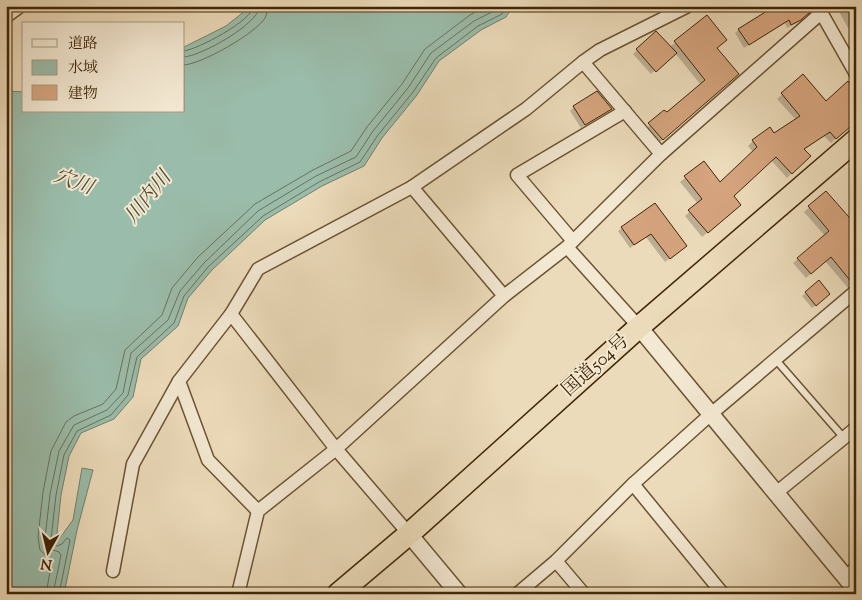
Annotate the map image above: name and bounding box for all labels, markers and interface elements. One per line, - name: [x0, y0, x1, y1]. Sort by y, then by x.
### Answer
- legend: [22, 22, 185, 112]
- text: 道路: [68, 34, 98, 55]
- text: 水域: [68, 58, 98, 79]
- text: 建物: [68, 84, 98, 105]
- water label: 穴川: [49, 163, 99, 204]
- water label: 川内川: [119, 164, 180, 230]
- street label: 国道504号: [556, 328, 636, 404]
- north arrow: [22, 528, 72, 578]
- text: N: [40, 552, 53, 574]

